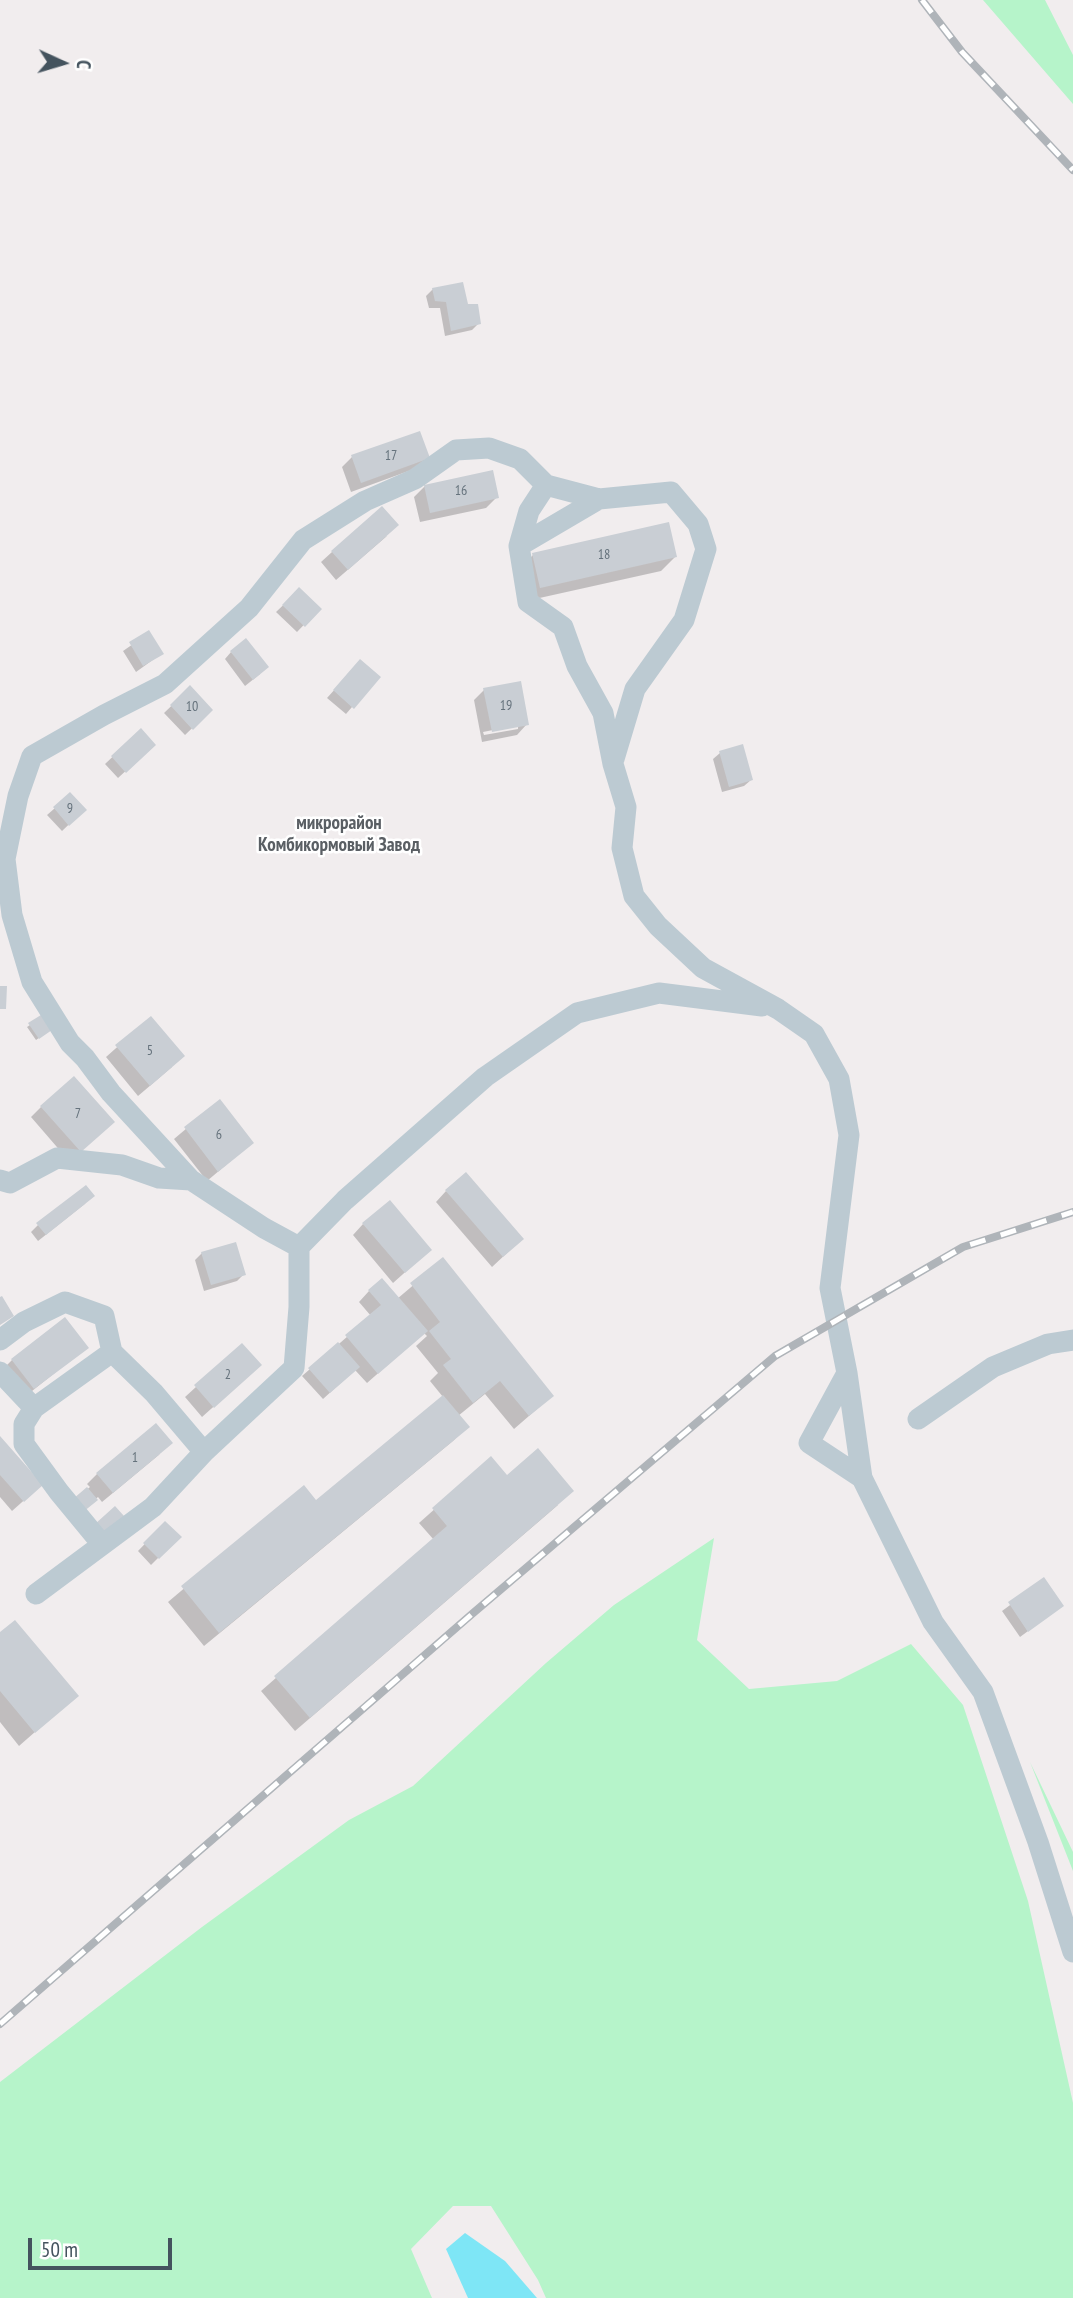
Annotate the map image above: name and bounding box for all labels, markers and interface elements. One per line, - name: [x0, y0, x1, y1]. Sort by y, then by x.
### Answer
- north arrow: [28, 28, 98, 98]
- text: С: [72, 59, 96, 70]
- house number: 17: [385, 448, 397, 464]
- house number: 16: [455, 483, 467, 499]
- house number: 18: [598, 547, 610, 563]
- house number: 19: [500, 698, 512, 714]
- house number: 10: [186, 699, 198, 715]
- house number: 9: [67, 801, 73, 817]
- district label: микрорайон Комбикормовый Завод: [258, 813, 420, 857]
- house number: 5: [147, 1043, 153, 1059]
- house number: 7: [75, 1106, 81, 1122]
- house number: 6: [216, 1127, 222, 1143]
- house number: 2: [225, 1367, 231, 1383]
- house number: 1: [132, 1450, 138, 1466]
- scale bar: [32, 2224, 175, 2268]
- text: 50 m: [41, 2236, 78, 2263]

